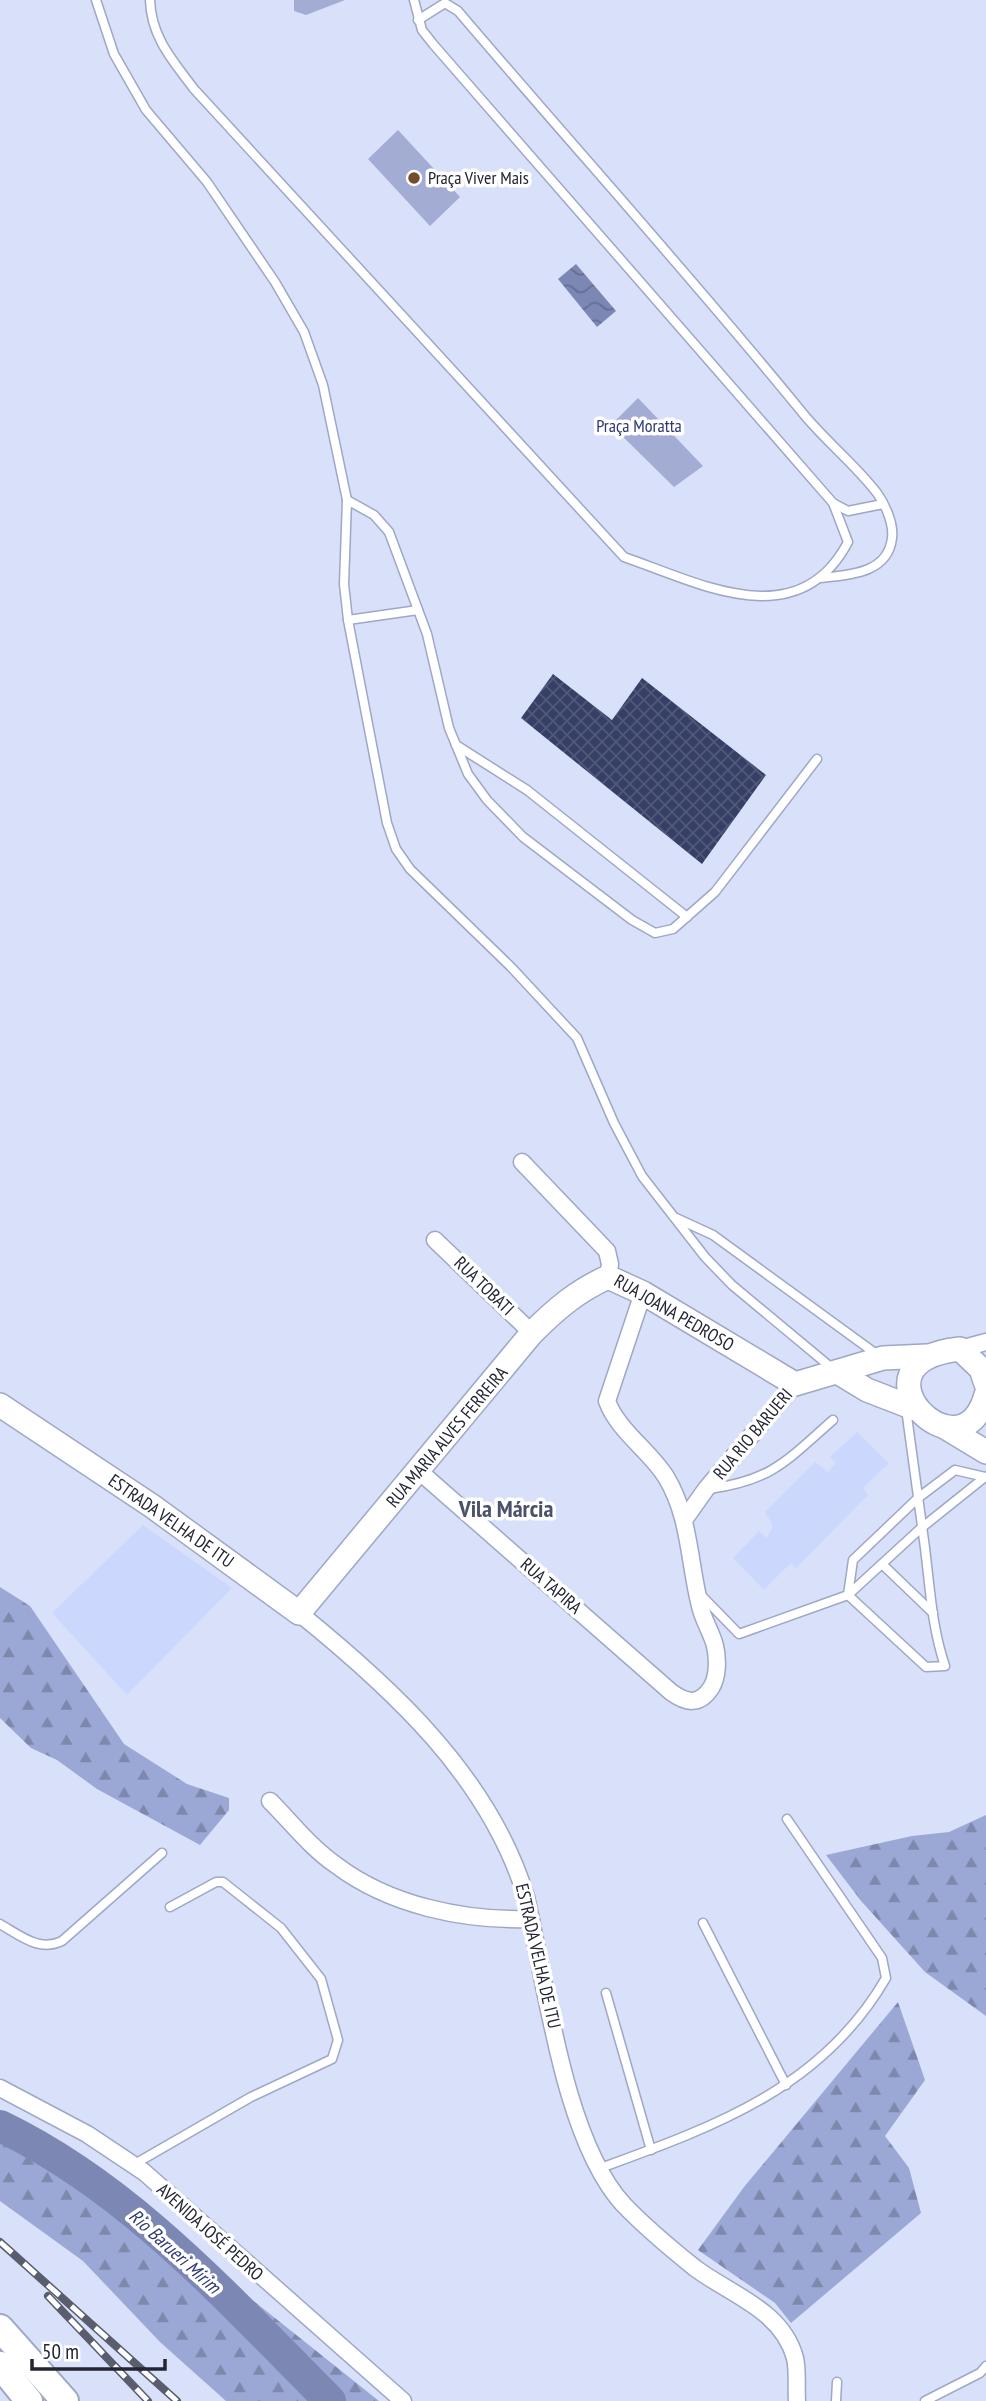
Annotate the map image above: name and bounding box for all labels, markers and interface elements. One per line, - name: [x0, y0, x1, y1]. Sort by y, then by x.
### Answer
- place label: Praça Viver Mais: [428, 166, 529, 189]
- marker: Praça Viver Mais: [406, 170, 422, 186]
- park label: Praça Moratta: [596, 414, 682, 437]
- street label: RUA TOBATI: [449, 1251, 519, 1320]
- street label: RUA JOANA PEDROSO: [610, 1269, 738, 1356]
- street label: RUA MARIA ALVES FERREIRA: [381, 1361, 513, 1512]
- street label: RUA RIO BARUERI: [708, 1383, 797, 1484]
- street label: ESTRADA VELHA DE ITU: [104, 1469, 239, 1572]
- district label: Vila Márcia: [458, 1493, 553, 1524]
- street label: RUA TAPIRA: [516, 1553, 587, 1619]
- street label: ESTRADA VELHA DE ITU: [511, 1881, 566, 2031]
- street label: AVENIDA JOSÉ PEDRO: [152, 2178, 268, 2286]
- water label: Rio Barueri Mirim: [124, 2204, 227, 2299]
- scale bar: [32, 2328, 164, 2372]
- text: 50 m: [42, 2338, 79, 2365]

